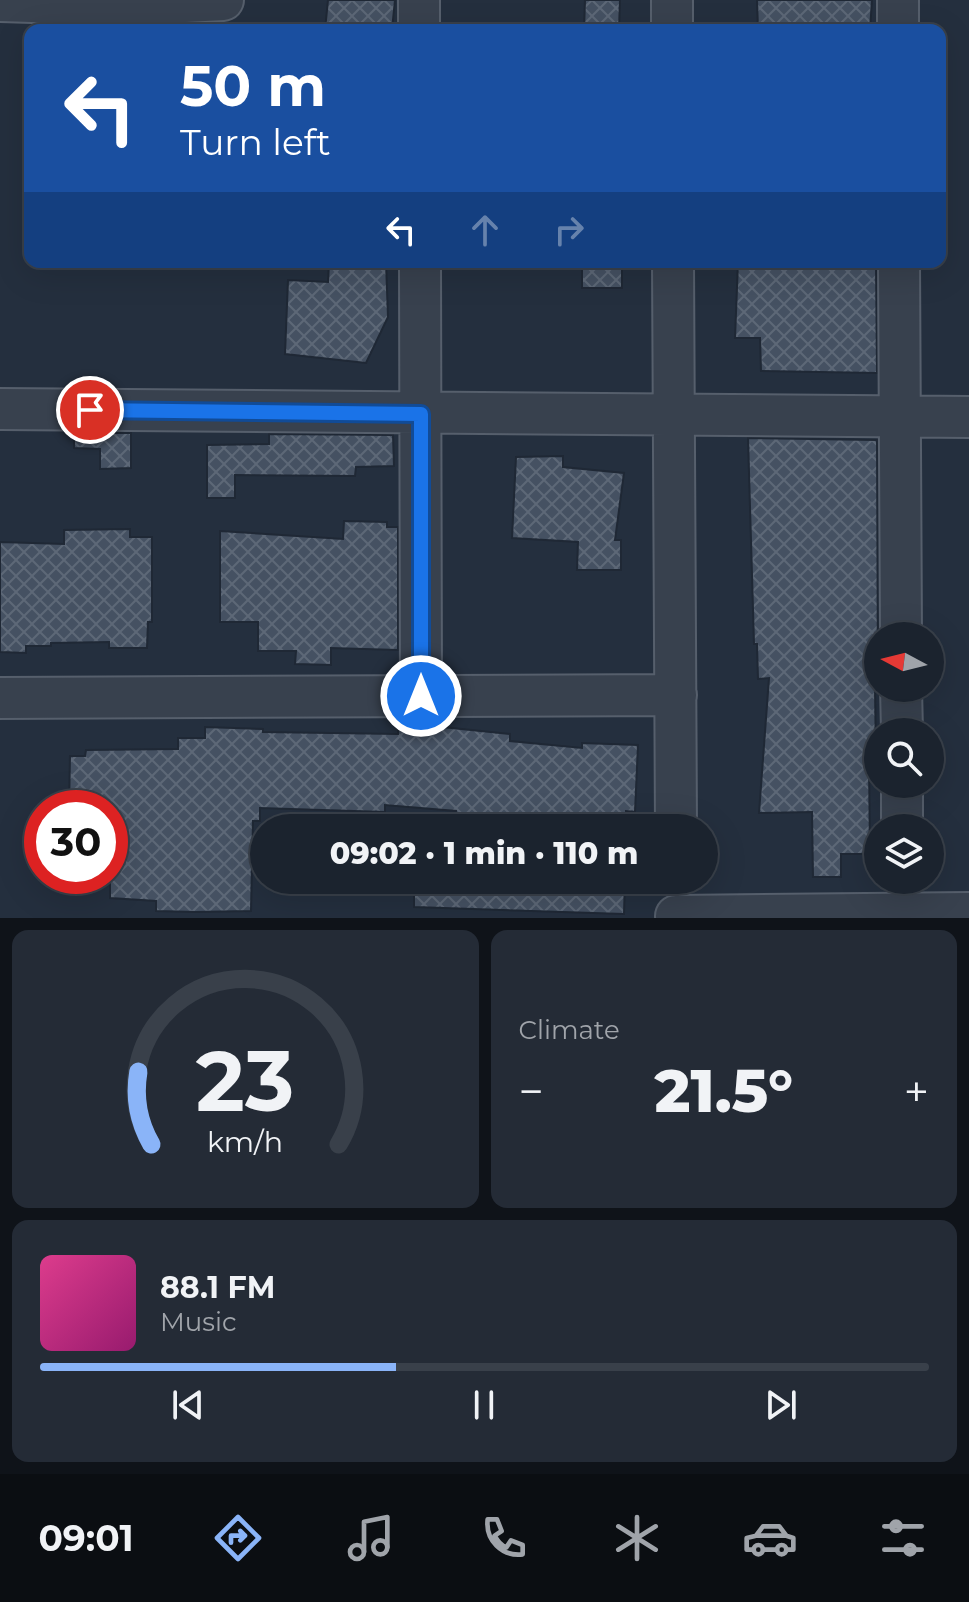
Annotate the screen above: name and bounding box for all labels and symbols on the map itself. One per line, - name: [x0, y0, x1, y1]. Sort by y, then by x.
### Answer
- pin: [56, 376, 124, 444]
- north arrow: [864, 622, 944, 702]
- position arrow: [379, 654, 463, 738]
- speed limit sign: 30: [24, 790, 128, 894]

